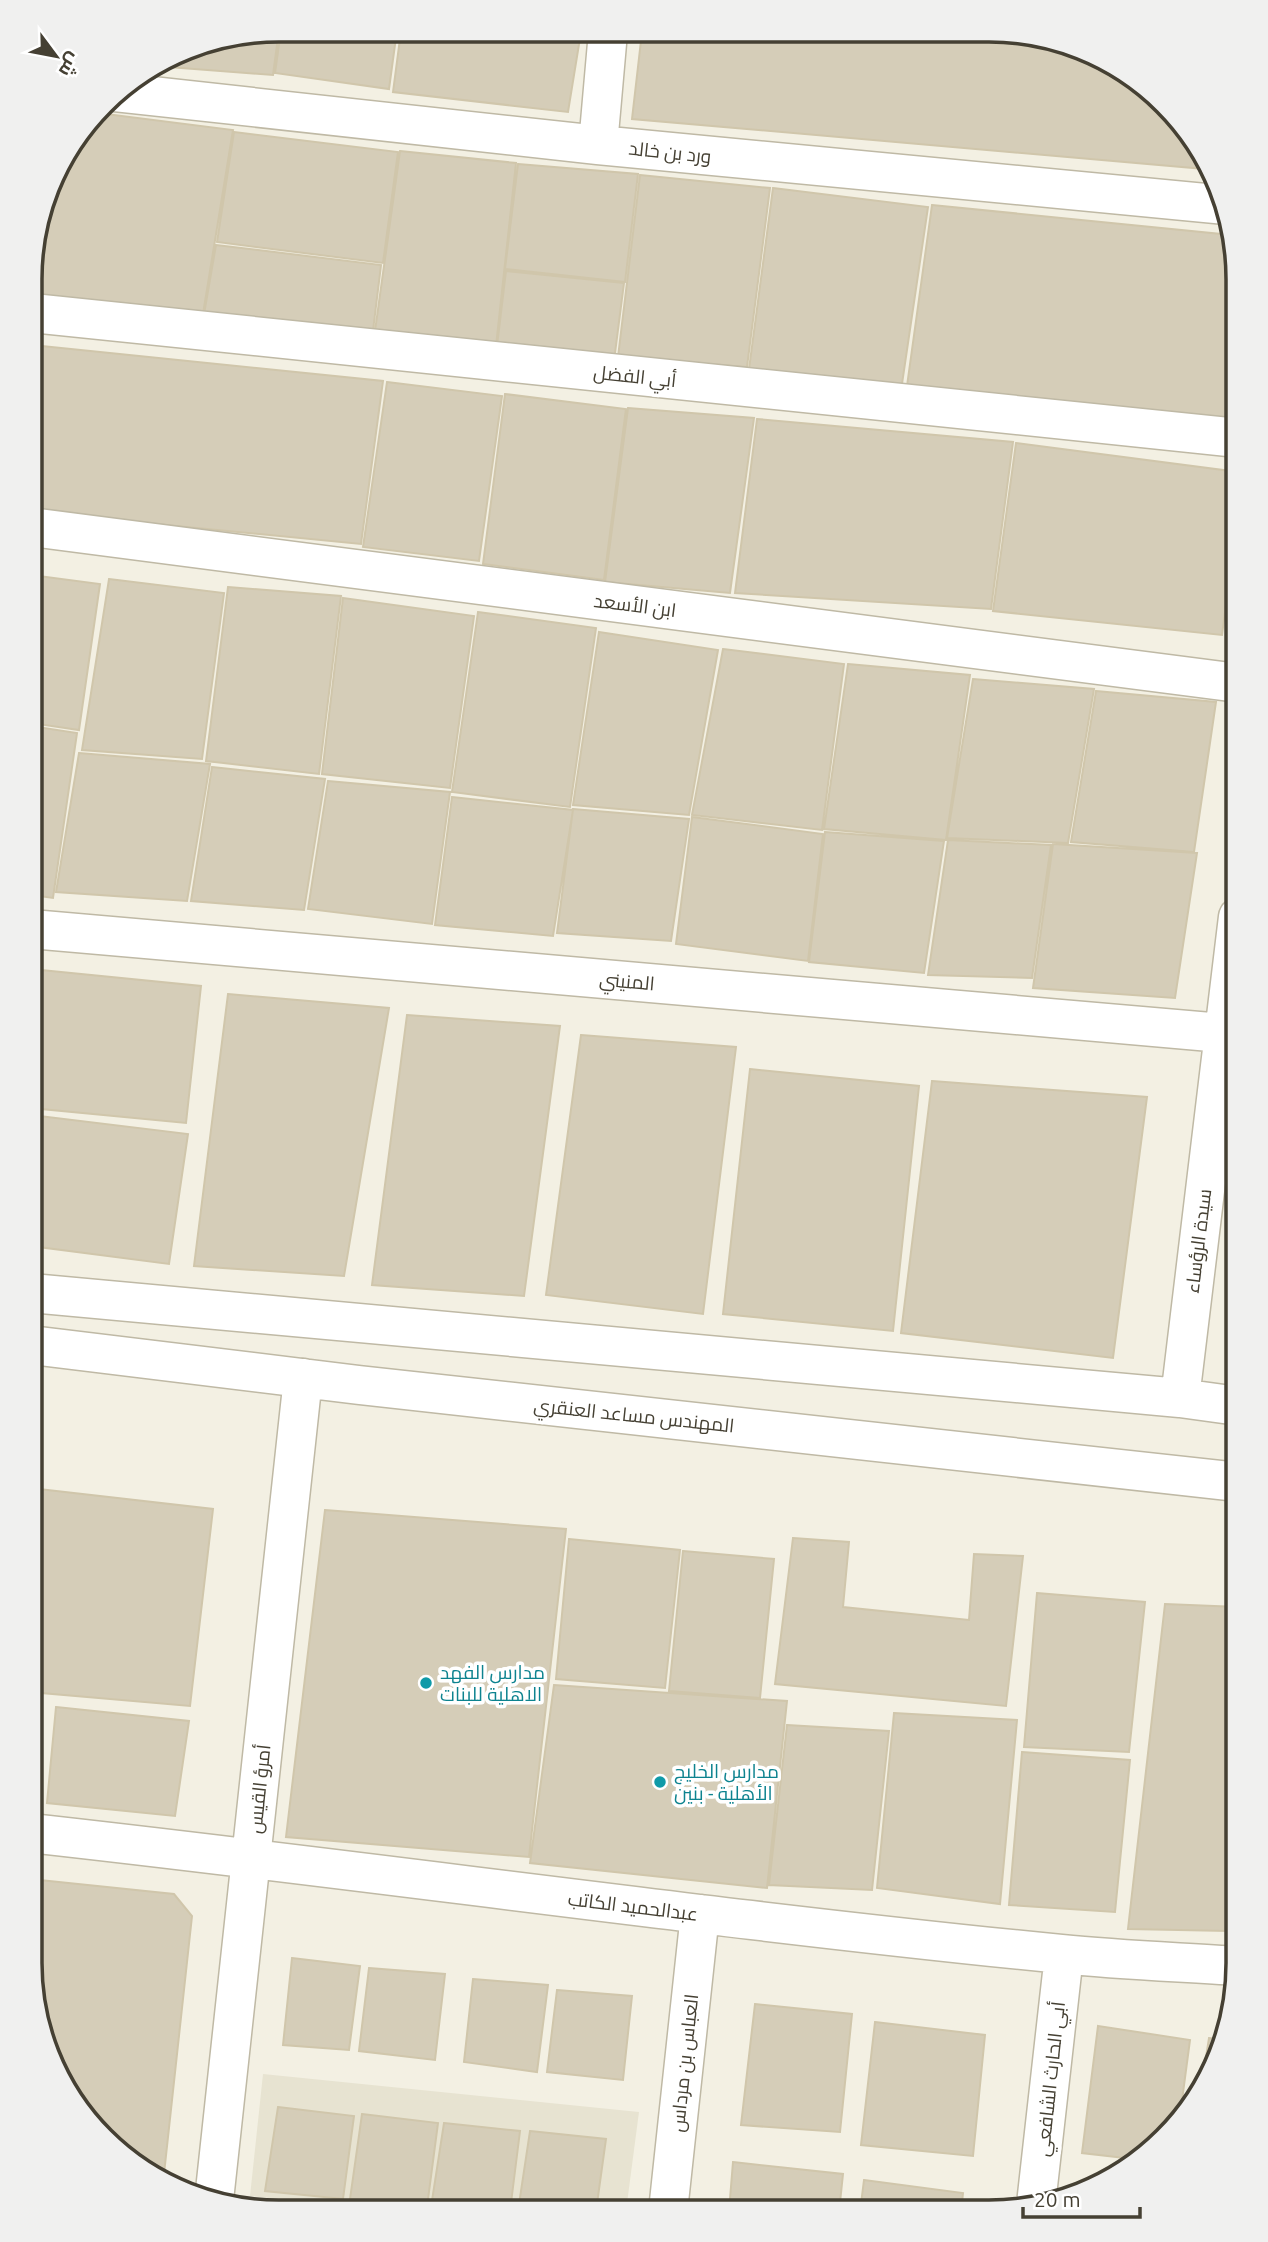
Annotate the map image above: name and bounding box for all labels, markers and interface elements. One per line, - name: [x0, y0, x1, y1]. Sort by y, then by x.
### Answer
- north arrow: [21, 21, 91, 91]
- text: ش: [54, 48, 86, 81]
- street label: ورد بن خالد: [627, 137, 712, 168]
- street label: أبي الفضل: [592, 361, 678, 395]
- street label: ابن الأسعد: [592, 589, 678, 622]
- street label: المنيني: [598, 968, 656, 998]
- street label: سيدة الرؤساء: [1181, 1188, 1216, 1295]
- street label: المهندس مساعد العنقري: [532, 1394, 735, 1440]
- place label: مدارس الفهد الاهلية للبنات: [440, 1661, 545, 1705]
- marker: مدارس الفهد الاهلية للبنات: [418, 1675, 434, 1691]
- street label: أمرؤ القيس: [243, 1743, 276, 1835]
- place label: مدارس الخليج الأهلية - بنين: [674, 1760, 779, 1805]
- marker: مدارس الخليج الأهلية - بنين: [652, 1774, 668, 1790]
- street label: عبدالحميد الكاتب: [567, 1887, 699, 1925]
- street label: العباس بن مرداس: [666, 1993, 703, 2133]
- street label: أبي الحارث الشافعي: [1031, 2000, 1073, 2158]
- scale bar: [1023, 2176, 1140, 2220]
- text: 20 m: [1034, 2187, 1081, 2211]

